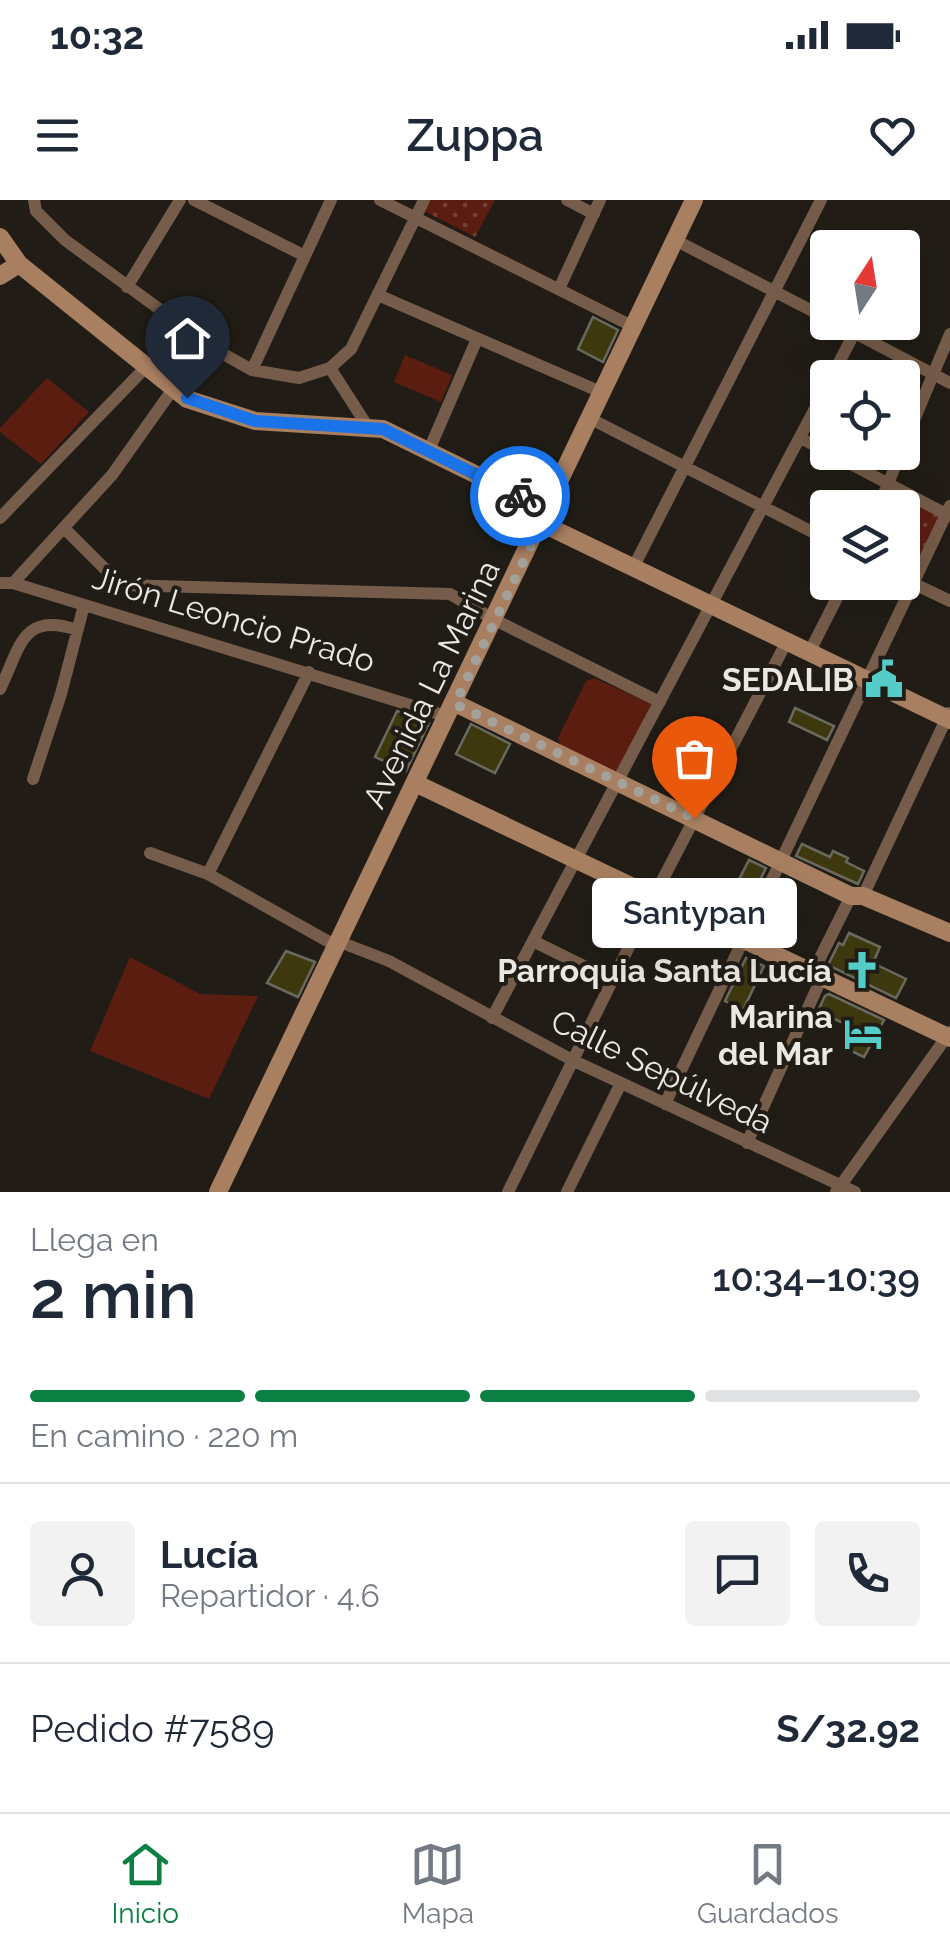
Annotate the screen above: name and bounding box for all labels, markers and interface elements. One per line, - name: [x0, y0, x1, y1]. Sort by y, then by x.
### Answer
- text: 10:32: [50, 13, 144, 58]
- icon: menu: [30, 108, 85, 163]
- icon: heart: [865, 108, 920, 163]
- text: Zuppa: [406, 109, 544, 162]
- north arrow: [810, 230, 920, 340]
- map controls: [810, 230, 920, 600]
- pin: [145, 296, 230, 399]
- icon: home: [160, 311, 215, 366]
- button: locate: [810, 360, 920, 470]
- courier: [470, 446, 570, 546]
- icon: bike: [493, 469, 548, 524]
- button: layers: [810, 490, 920, 600]
- street label: Avenida La Marina: [355, 554, 507, 814]
- street label: Jirón Leoncio Prado: [89, 558, 379, 680]
- public building icon: SEDALIB: [863, 658, 905, 700]
- place label: SEDALIB: [722, 661, 854, 698]
- pin: [652, 716, 737, 819]
- icon: bag: [667, 731, 722, 786]
- callout: Santypan: [592, 878, 796, 948]
- text: Santypan: [623, 894, 766, 931]
- church icon: Parroquia Santa Lucía: [841, 949, 883, 991]
- place label: Parroquia Santa Lucía: [497, 952, 832, 989]
- place label: Marina del Mar: [718, 998, 833, 1072]
- street label: Calle Sepúlveda: [545, 1001, 779, 1141]
- hotel icon: Marina del Mar: [842, 1013, 884, 1055]
- text: Llega en: [30, 1221, 159, 1258]
- text: 10:34–10:39: [713, 1255, 920, 1300]
- text: 2 min: [30, 1257, 197, 1333]
- text: En camino · 220 m: [30, 1417, 298, 1454]
- button: person: [30, 1521, 135, 1626]
- button: chat: [685, 1521, 790, 1626]
- button: phone: [815, 1521, 920, 1626]
- text: Lucía: [160, 1532, 259, 1577]
- text: Repartidor · 4.6: [160, 1577, 380, 1614]
- text: Pedido #7589: [30, 1706, 275, 1751]
- text: S/32.92: [776, 1706, 920, 1751]
- tab: Inicio: [111, 1837, 179, 1930]
- tab: Mapa: [402, 1837, 474, 1930]
- tab: Guardados: [697, 1837, 839, 1930]

